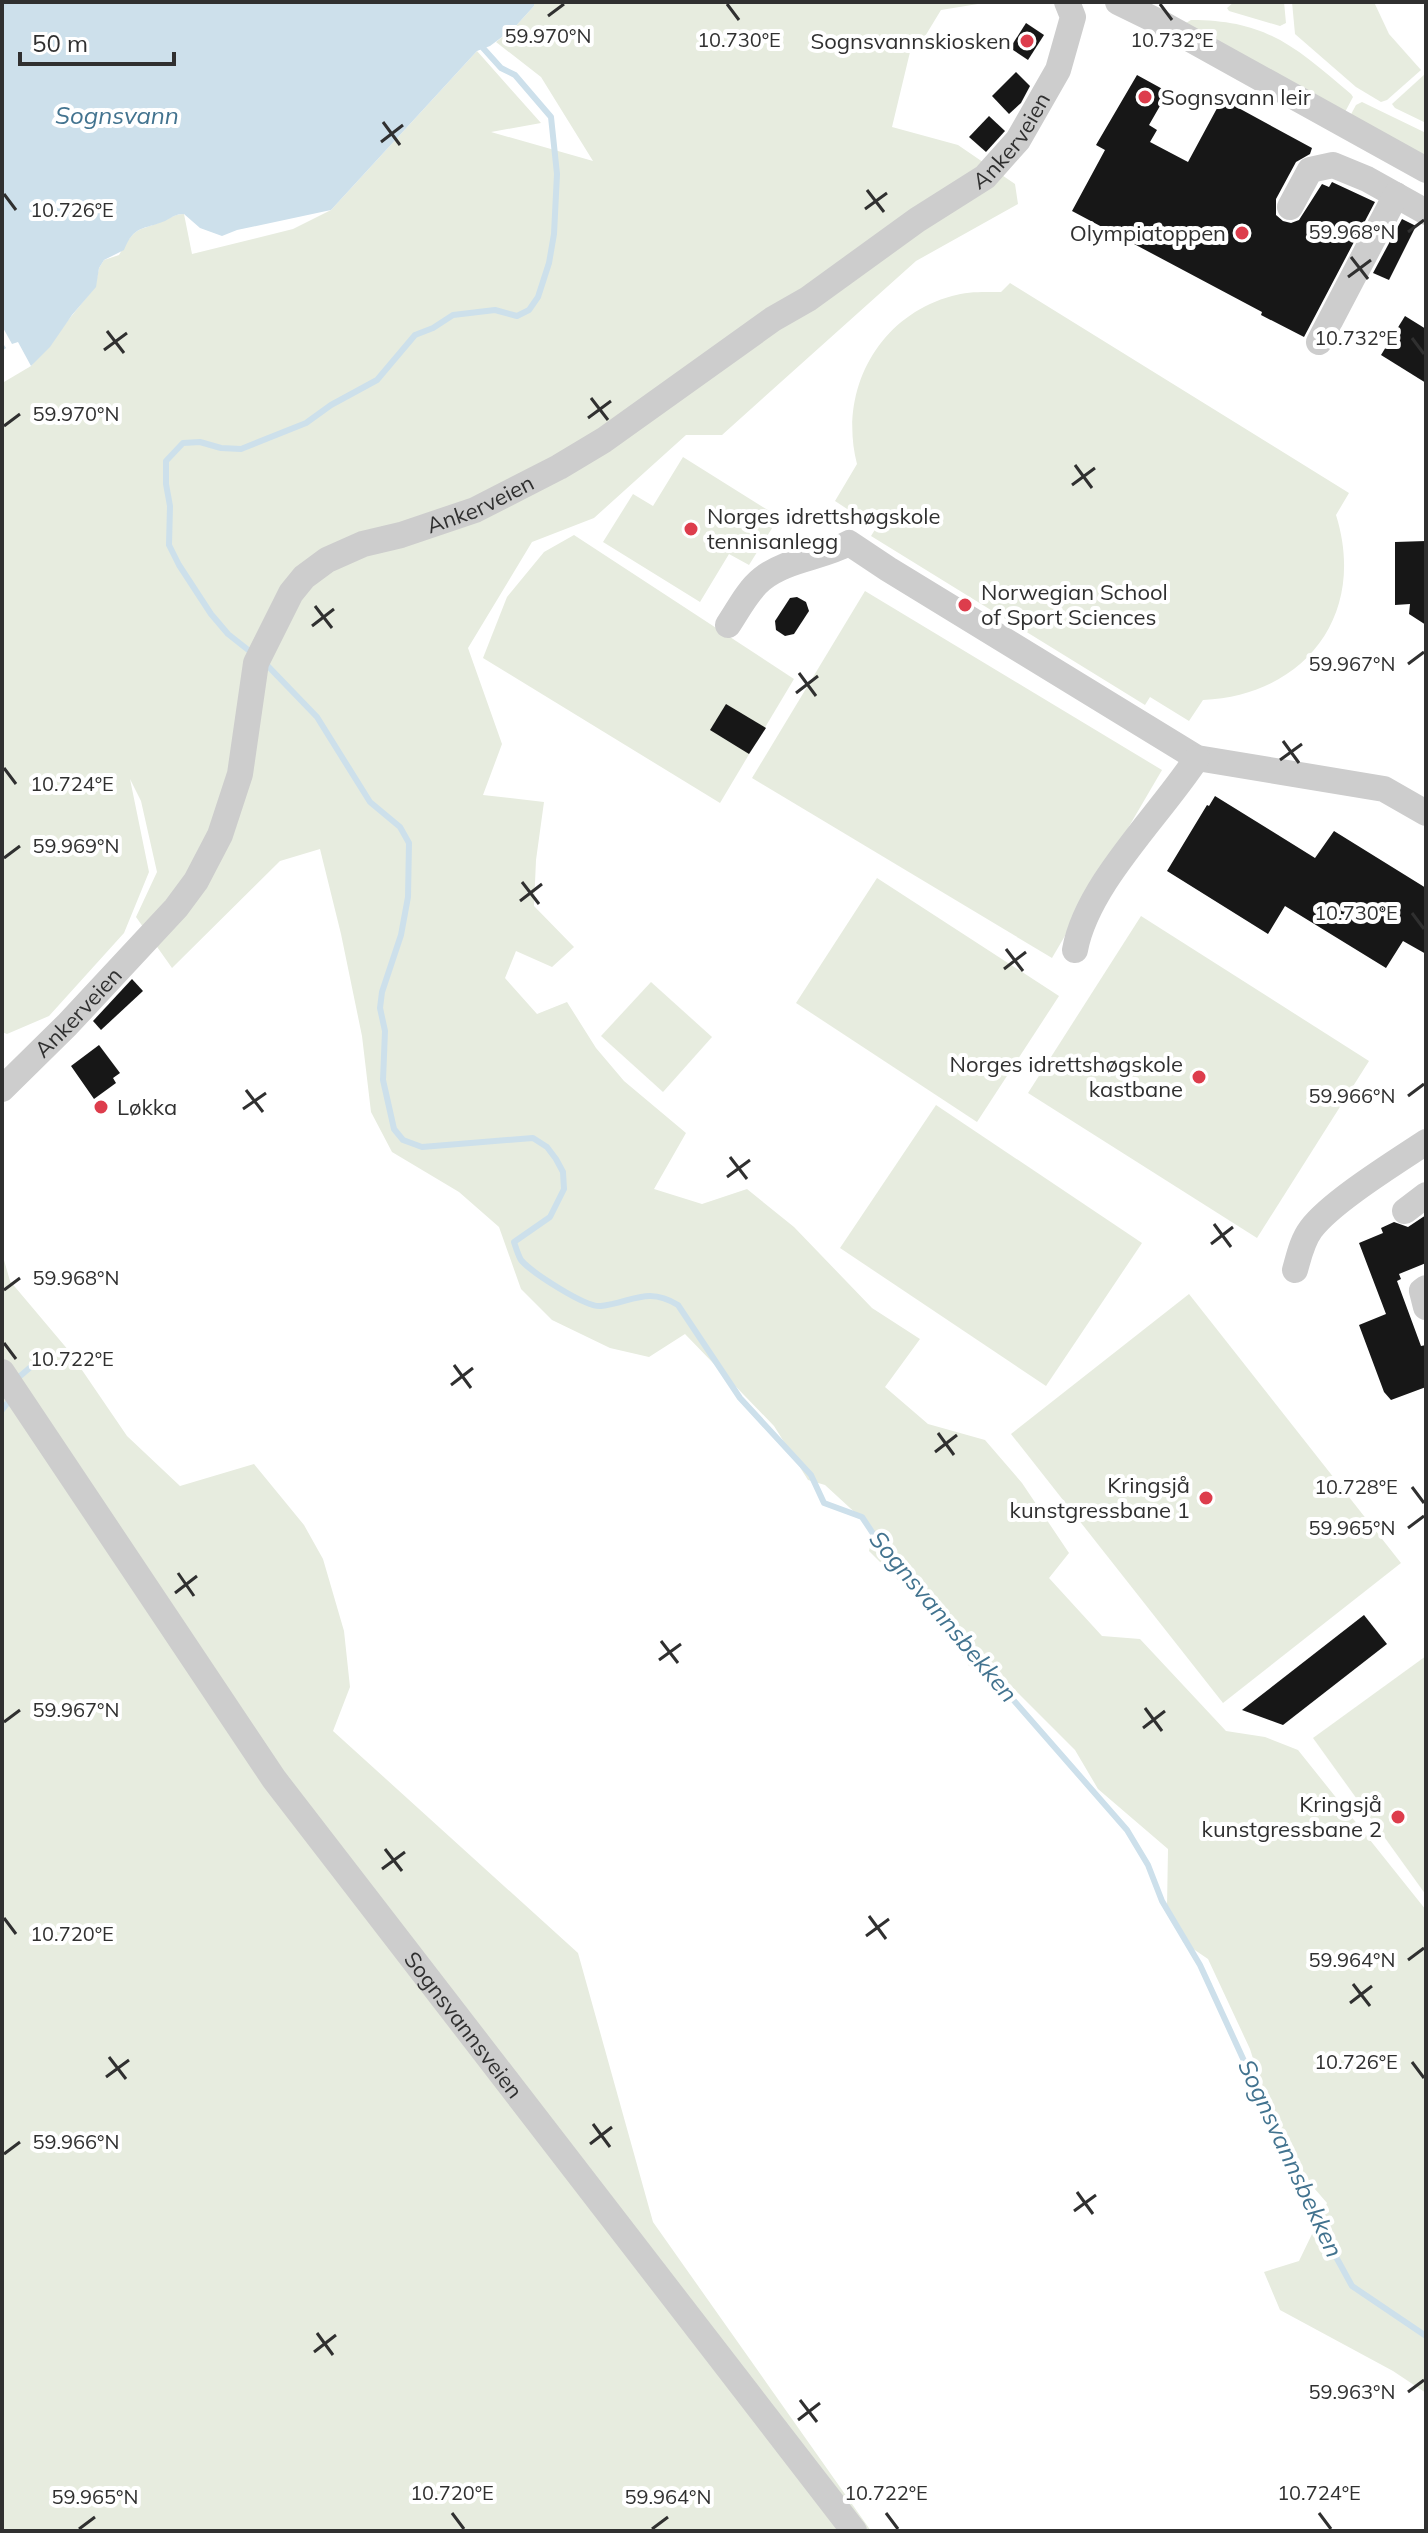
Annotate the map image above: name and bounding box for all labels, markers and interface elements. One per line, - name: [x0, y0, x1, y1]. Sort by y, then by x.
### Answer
- scale bar: [20, 16, 174, 66]
- text: 59.970°N: [505, 23, 591, 48]
- text: 10.730°E: [697, 27, 781, 52]
- place label: Sognsvannskiosken: [811, 27, 1011, 55]
- text: 10.732°E: [1130, 27, 1214, 52]
- text: 50 m: [32, 28, 88, 58]
- marker: Sognsvannskiosken: [1018, 32, 1036, 50]
- place label: Sognsvann leir: [1161, 83, 1311, 111]
- street label: Ankerveien: [967, 87, 1056, 195]
- marker: Sognsvann leir: [1136, 88, 1154, 106]
- water label: Sognsvann: [55, 100, 179, 130]
- text: 10.726°E: [30, 197, 114, 222]
- place label: Olympiatoppen: [1070, 219, 1226, 247]
- text: 59.968°N: [1309, 219, 1395, 244]
- marker: Olympiatoppen: [1233, 224, 1251, 242]
- text: 10.732°E: [1314, 325, 1398, 350]
- text: 59.970°N: [33, 401, 119, 426]
- street label: Ankerveien: [423, 468, 539, 539]
- place label: Norges idrettshøgskole tennisanlegg: [707, 502, 940, 555]
- marker: Norges idrettshøgskole tennisanlegg: [682, 520, 700, 538]
- place label: Norwegian School of Sport Sciences: [981, 578, 1168, 631]
- marker: Norwegian School of Sport Sciences: [956, 596, 974, 614]
- text: 59.967°N: [1309, 651, 1395, 676]
- text: 10.724°E: [30, 771, 114, 796]
- text: 59.969°N: [33, 833, 119, 858]
- text: 10.730°E: [1314, 900, 1398, 925]
- street label: Ankerveien: [28, 961, 128, 1063]
- place label: Norges idrettshøgskole kastbane: [950, 1050, 1183, 1103]
- marker: Norges idrettshøgskole kastbane: [1190, 1068, 1208, 1086]
- text: 59.966°N: [1309, 1083, 1395, 1108]
- place label: Løkka: [117, 1093, 177, 1121]
- marker: Løkka: [92, 1098, 110, 1116]
- text: 59.968°N: [33, 1265, 119, 1290]
- text: 10.722°E: [30, 1346, 114, 1371]
- place label: Kringsjå kunstgressbane 1: [1010, 1471, 1190, 1524]
- text: 10.728°E: [1314, 1474, 1398, 1499]
- marker: Kringsjå kunstgressbane 1: [1197, 1489, 1215, 1507]
- text: 59.965°N: [1309, 1515, 1395, 1540]
- water label: Sognsvannsbekken: [863, 1524, 1025, 1708]
- text: 59.967°N: [33, 1697, 119, 1722]
- place label: Kringsjå kunstgressbane 2: [1202, 1790, 1382, 1843]
- marker: Kringsjå kunstgressbane 2: [1389, 1808, 1407, 1826]
- text: 10.720°E: [30, 1921, 114, 1946]
- street label: Sognsvannsveien: [398, 1946, 529, 2104]
- text: 59.964°N: [1309, 1947, 1395, 1972]
- text: 10.726°E: [1314, 2049, 1398, 2074]
- water label: Sognsvannsbekken: [1232, 2054, 1350, 2262]
- text: 59.966°N: [33, 2129, 119, 2154]
- text: 59.963°N: [1309, 2379, 1395, 2404]
- text: 10.720°E: [410, 2480, 494, 2505]
- text: 10.722°E: [844, 2480, 928, 2505]
- text: 10.724°E: [1277, 2480, 1361, 2505]
- text: 59.965°N: [52, 2484, 138, 2509]
- text: 59.964°N: [625, 2484, 711, 2509]

